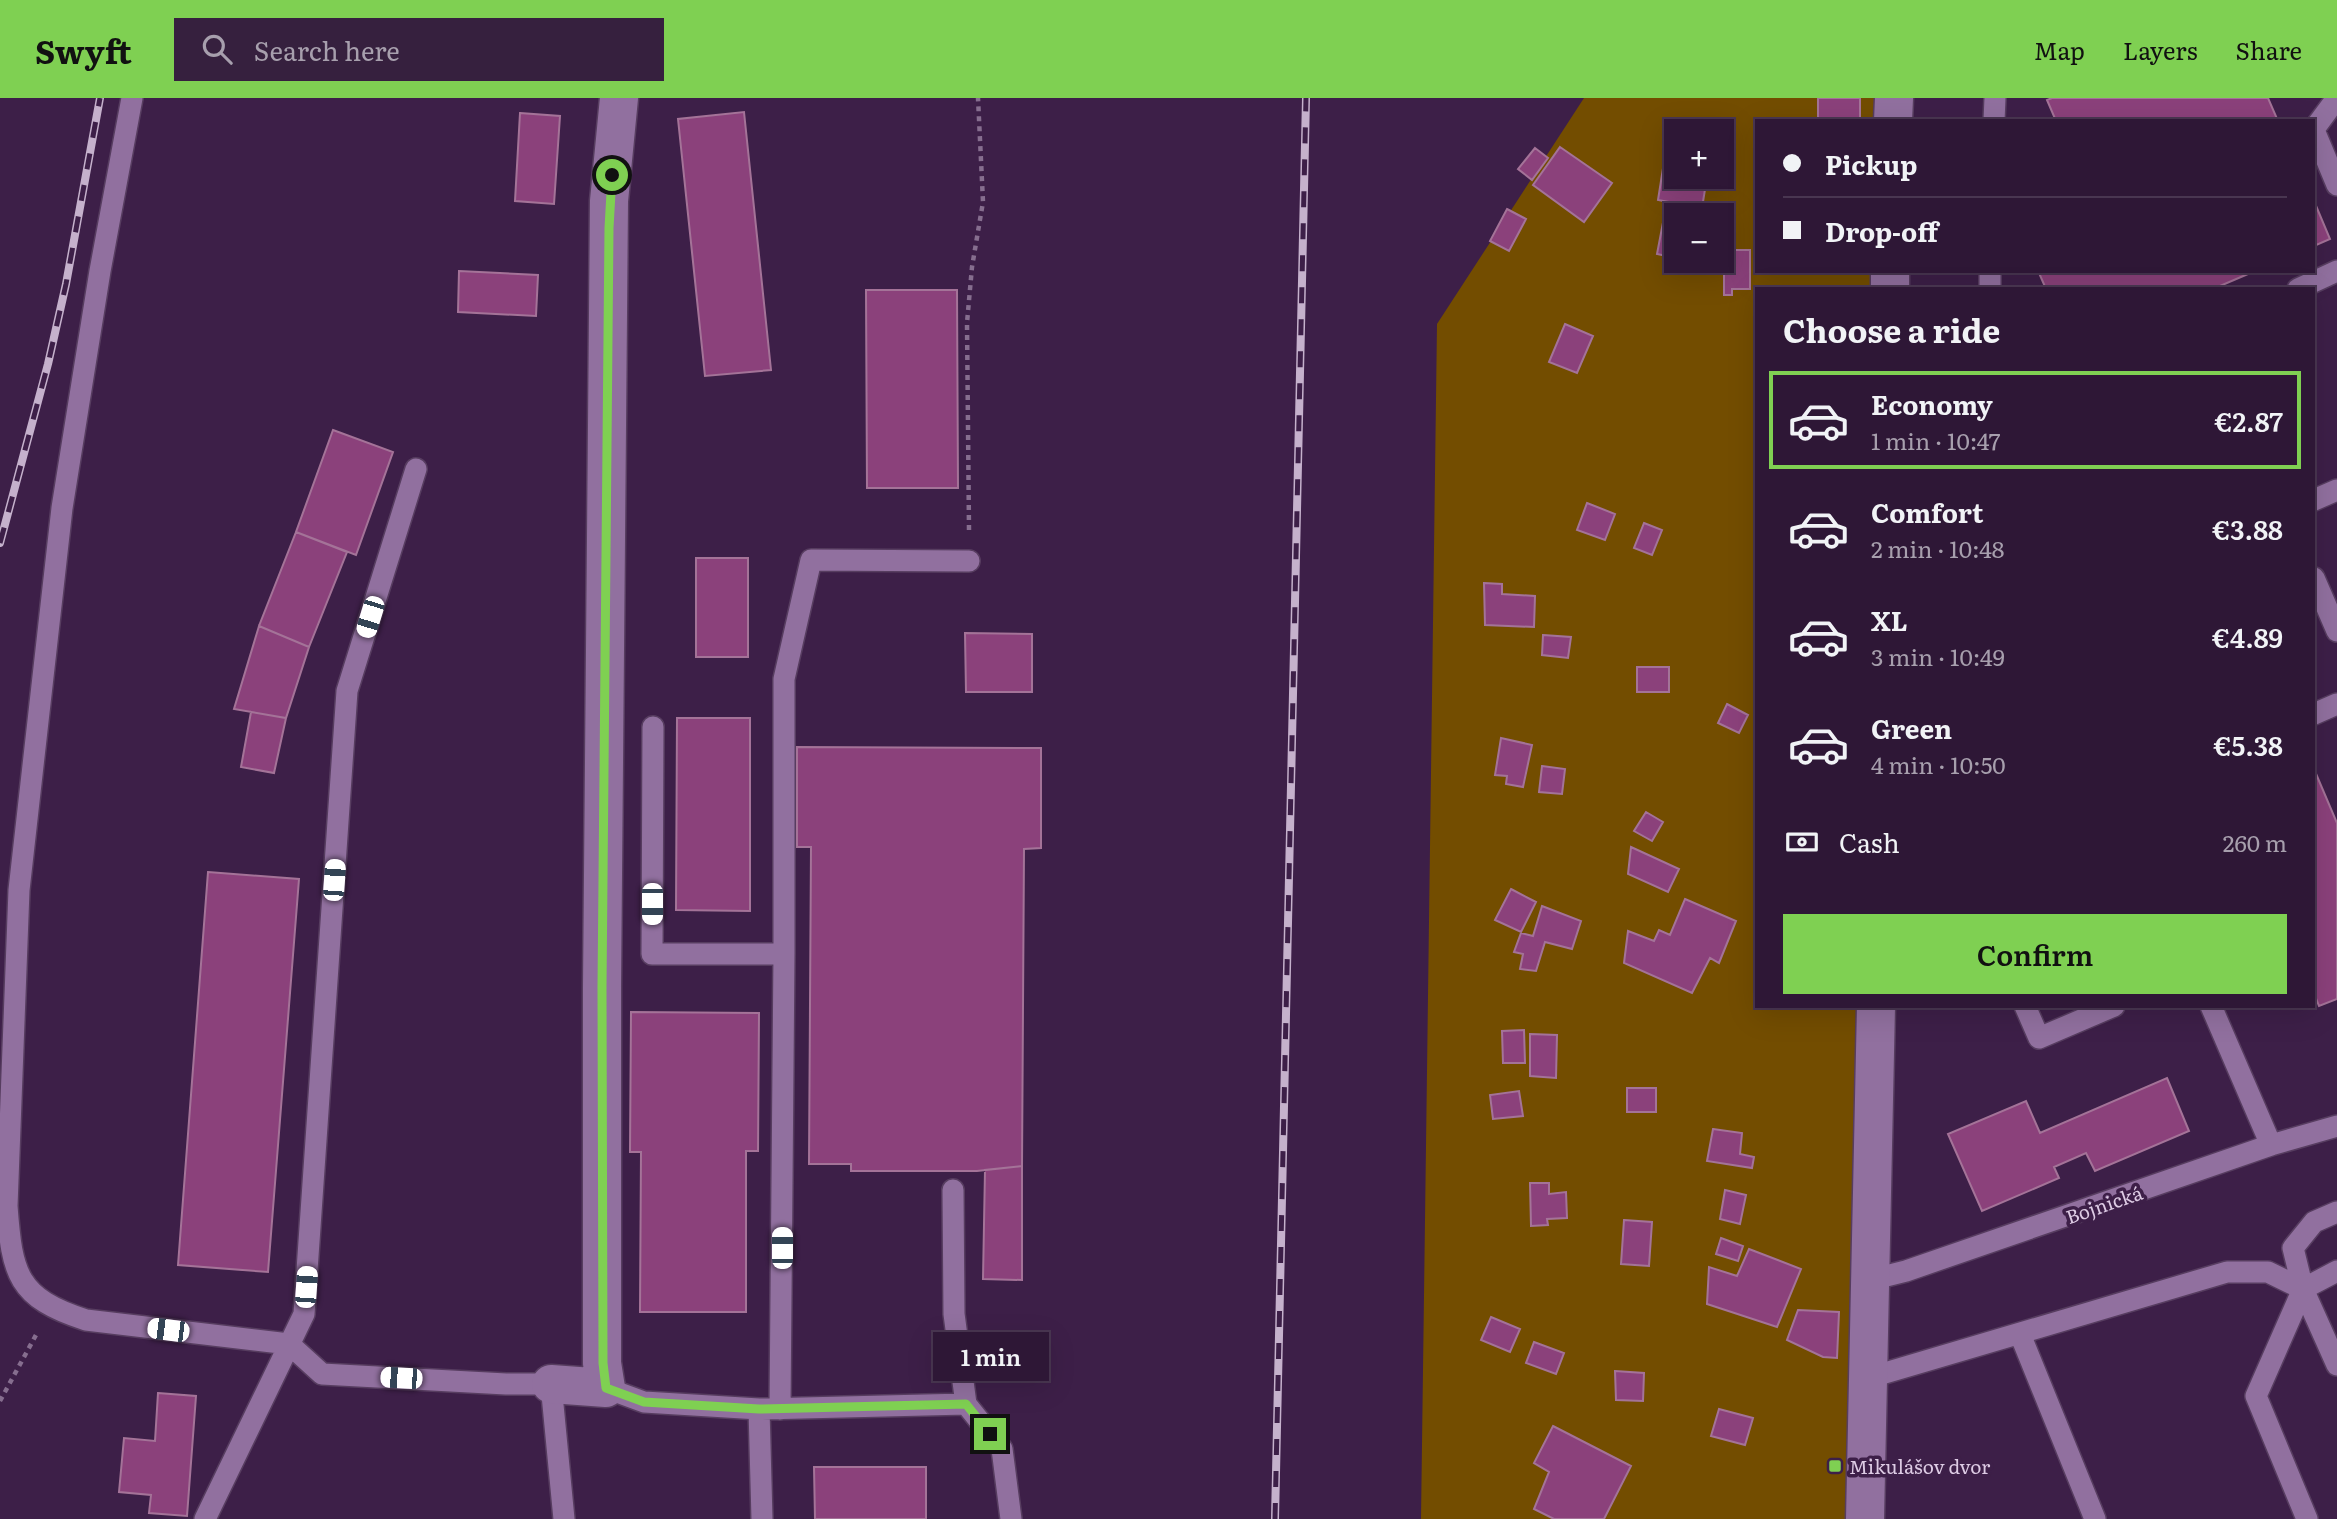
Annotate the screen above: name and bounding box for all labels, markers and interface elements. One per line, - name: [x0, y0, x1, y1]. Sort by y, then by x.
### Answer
- search box: [174, 18, 664, 81]
- text: Swyft: [35, 25, 132, 74]
- icon: search: [198, 30, 236, 68]
- text: Search here: [254, 30, 400, 69]
- text: Map: [2034, 32, 2085, 67]
- text: Layers: [2123, 32, 2197, 67]
- text: Share: [2235, 32, 2302, 67]
- map controls: [1664, 119, 1734, 273]
- button: +: [1664, 119, 1734, 189]
- text: Pickup: [1825, 144, 1917, 183]
- route start: [596, 159, 628, 191]
- button: −: [1664, 203, 1734, 273]
- text: Drop-off: [1825, 211, 1938, 250]
- text: Choose a ride: [1783, 305, 2000, 353]
- text: Economy: [1871, 384, 1993, 423]
- icon: car: [1787, 389, 1850, 452]
- text: €2.87: [2214, 401, 2283, 440]
- text: 1 min · 10:47: [1871, 423, 2000, 457]
- text: Comfort: [1871, 492, 1983, 531]
- icon: car: [1787, 497, 1850, 560]
- text: €3.88: [2212, 509, 2283, 548]
- text: 2 min · 10:48: [1871, 531, 2005, 565]
- car: [354, 594, 387, 640]
- text: XL: [1871, 600, 1908, 639]
- icon: car: [1787, 605, 1850, 668]
- text: €4.89: [2212, 617, 2283, 656]
- text: 3 min · 10:49: [1871, 639, 2005, 673]
- text: Green: [1871, 708, 1952, 747]
- icon: car: [1787, 713, 1850, 776]
- text: €5.38: [2213, 725, 2283, 764]
- text: 4 min · 10:50: [1871, 747, 2006, 781]
- text: Cash: [1839, 822, 1900, 861]
- icon: cash: [1783, 823, 1821, 861]
- text: 260 m: [2223, 825, 2287, 859]
- car: [323, 858, 346, 902]
- car: [642, 883, 663, 925]
- button: Confirm: [1783, 914, 2287, 994]
- street label: Bojnická: [2062, 1178, 2147, 1230]
- car: [772, 1227, 793, 1269]
- car: [295, 1265, 318, 1309]
- car: [146, 1317, 191, 1343]
- callout: 1 min: [932, 1332, 1048, 1382]
- text: 1 min: [961, 1339, 1021, 1373]
- car: [380, 1366, 423, 1390]
- route end: [974, 1418, 1006, 1450]
- place label: Mikulášov dvor: [1849, 1452, 1990, 1480]
- marker: Mikulášov dvor: [1827, 1458, 1843, 1474]

